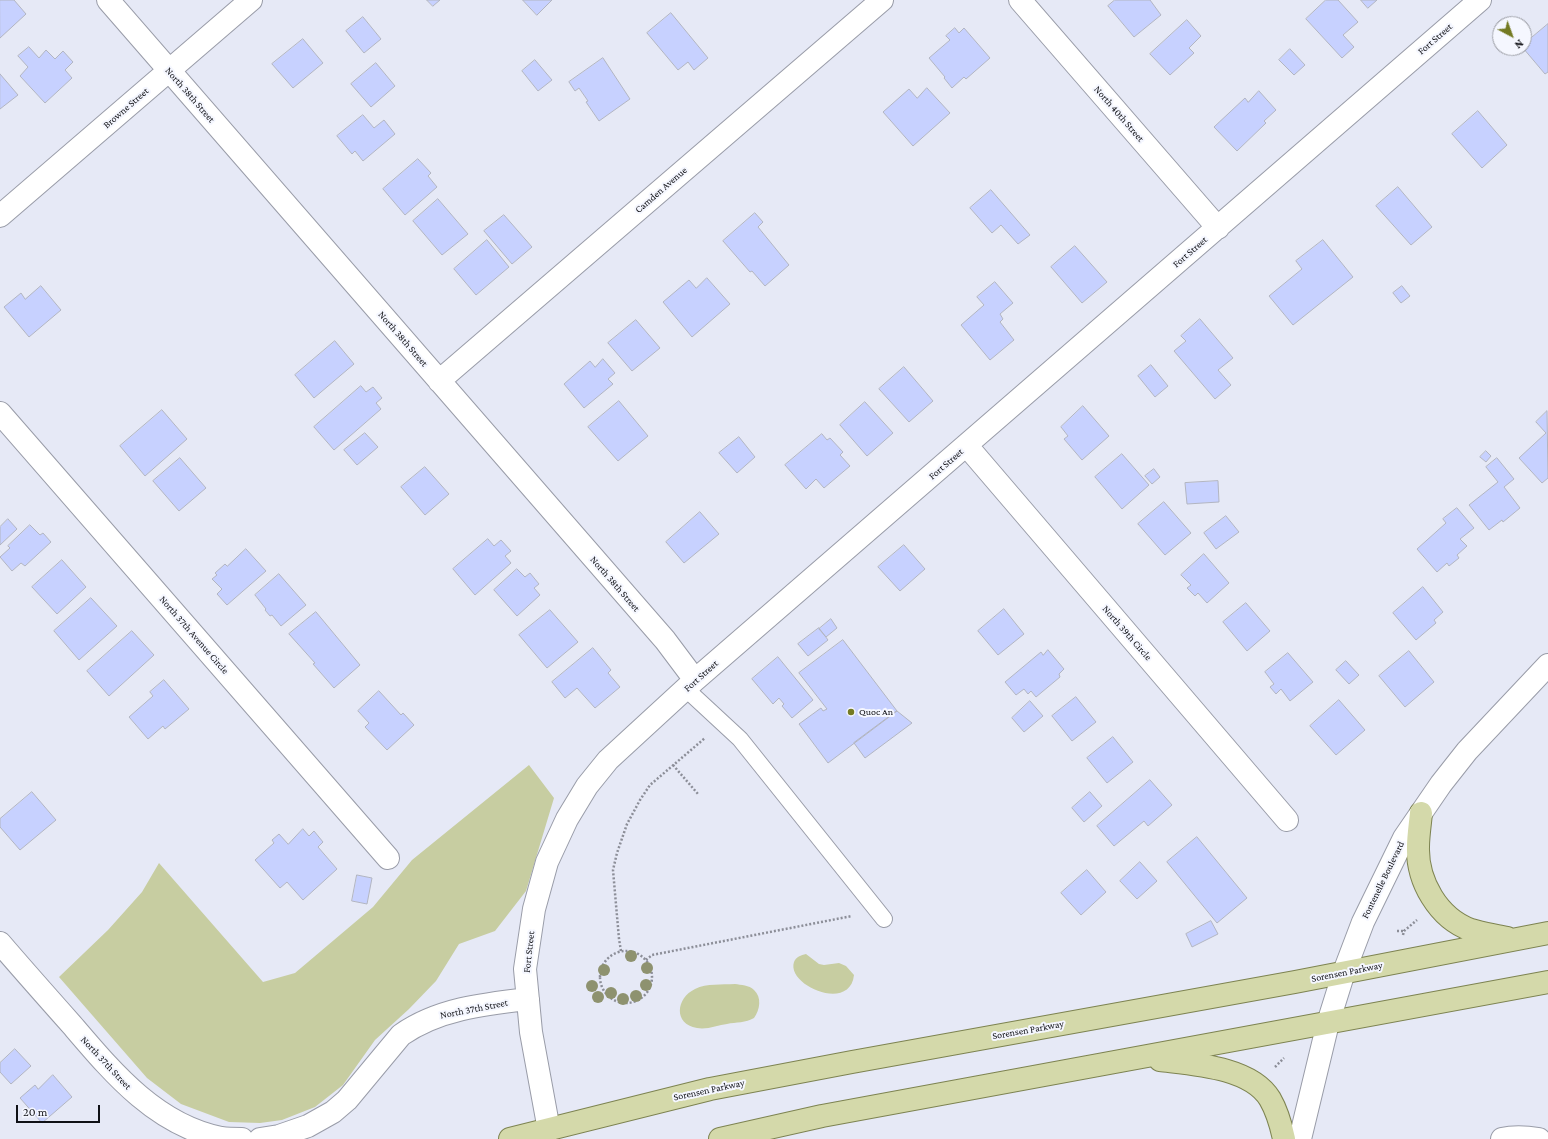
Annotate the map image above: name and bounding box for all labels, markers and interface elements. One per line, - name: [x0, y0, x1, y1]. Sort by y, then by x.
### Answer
- north arrow: [1492, 16, 1532, 56]
- street label: Fort Street: [1415, 21, 1455, 57]
- text: N: [1512, 37, 1526, 51]
- street label: North 38th Street: [163, 65, 217, 125]
- street label: North 40th Street: [1091, 84, 1147, 144]
- street label: Browne Street: [101, 85, 151, 131]
- street label: Camden Avenue: [633, 164, 689, 216]
- street label: Fort Street: [1170, 234, 1210, 270]
- street label: North 38th Street: [376, 309, 430, 369]
- street label: Fort Street: [926, 446, 966, 482]
- street label: North 38th Street: [588, 554, 642, 614]
- street label: North 37th Avenue Circle: [157, 593, 231, 677]
- street label: North 39th Circle: [1100, 603, 1154, 663]
- street label: Fort Street: [681, 658, 721, 694]
- place label: Quoc An: [859, 706, 893, 718]
- marker: Quoc An: [846, 707, 856, 717]
- street label: Fontenelle Boulevard: [1359, 839, 1407, 921]
- street label: Fort Street: [521, 931, 537, 973]
- street label: Sorensen Parkway: [1310, 959, 1384, 985]
- street label: North 37th Street: [439, 997, 509, 1021]
- street label: Sorensen Parkway: [991, 1018, 1065, 1042]
- street label: North 37th Street: [78, 1034, 134, 1092]
- street label: Sorensen Parkway: [672, 1077, 746, 1103]
- scale bar: [18, 1097, 102, 1123]
- text: 20 m: [23, 1105, 47, 1119]

